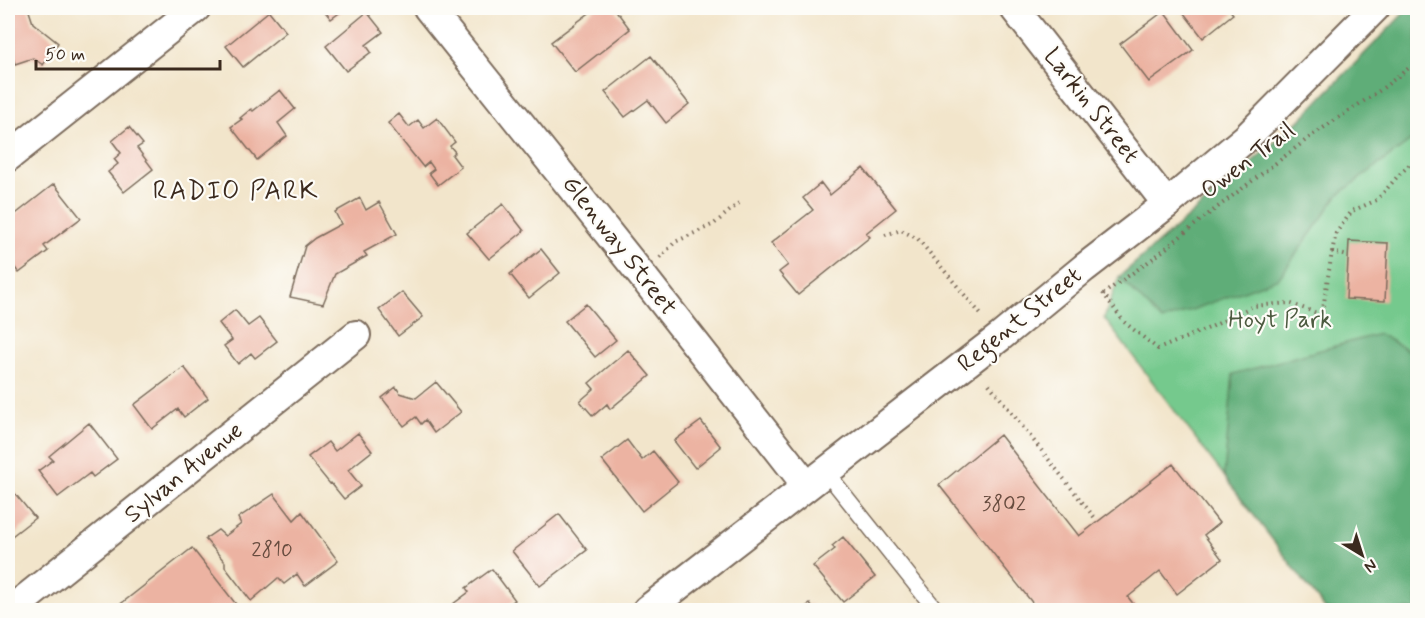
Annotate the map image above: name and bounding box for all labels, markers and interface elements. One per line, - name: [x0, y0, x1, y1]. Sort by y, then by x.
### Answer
- scale bar: [36, 33, 220, 71]
- street label: Larkin Street: [1036, 42, 1146, 170]
- text: 50 m: [45, 43, 85, 67]
- street label: Owen Trail: [1195, 115, 1301, 207]
- street label: Glenway Street: [555, 170, 683, 322]
- district label: RADIO PARK: [153, 175, 319, 209]
- street label: Regent Street: [952, 260, 1090, 382]
- park label: Hoyt Park: [1228, 305, 1332, 336]
- street label: Sylvan Avenue: [118, 416, 250, 530]
- house number: 3802: [982, 490, 1026, 518]
- north arrow: [1332, 525, 1392, 585]
- house number: 2810: [251, 536, 293, 564]
- text: N: [1360, 554, 1381, 577]

